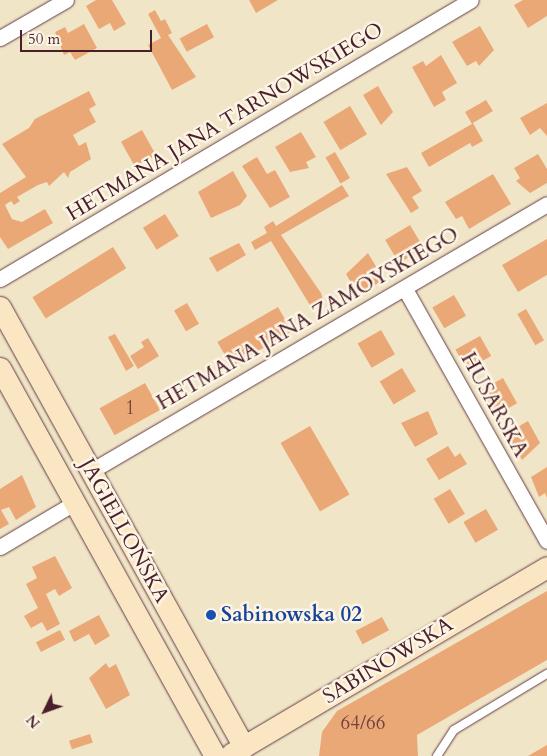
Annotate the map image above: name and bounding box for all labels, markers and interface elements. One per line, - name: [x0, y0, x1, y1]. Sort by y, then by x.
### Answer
- street label: HETMANA JANA TARNOWSKIEGO: [62, 17, 388, 227]
- scale bar: [22, 20, 155, 52]
- text: 50 m: [28, 29, 60, 49]
- street label: HETMANA JANA ZAMOYSKIEGO: [153, 222, 463, 416]
- street label: HUSARSKA: [455, 348, 533, 462]
- house number: 1: [125, 398, 135, 420]
- street label: JAGIELLOŃSKA: [74, 454, 174, 608]
- place label: Sabinowska 02: [221, 602, 362, 628]
- marker: Sabinowska 02: [205, 609, 217, 621]
- street label: SABINOWSKA: [318, 612, 458, 710]
- north arrow: [20, 686, 70, 736]
- text: N: [22, 710, 45, 732]
- house number: 64/66: [340, 713, 386, 735]

